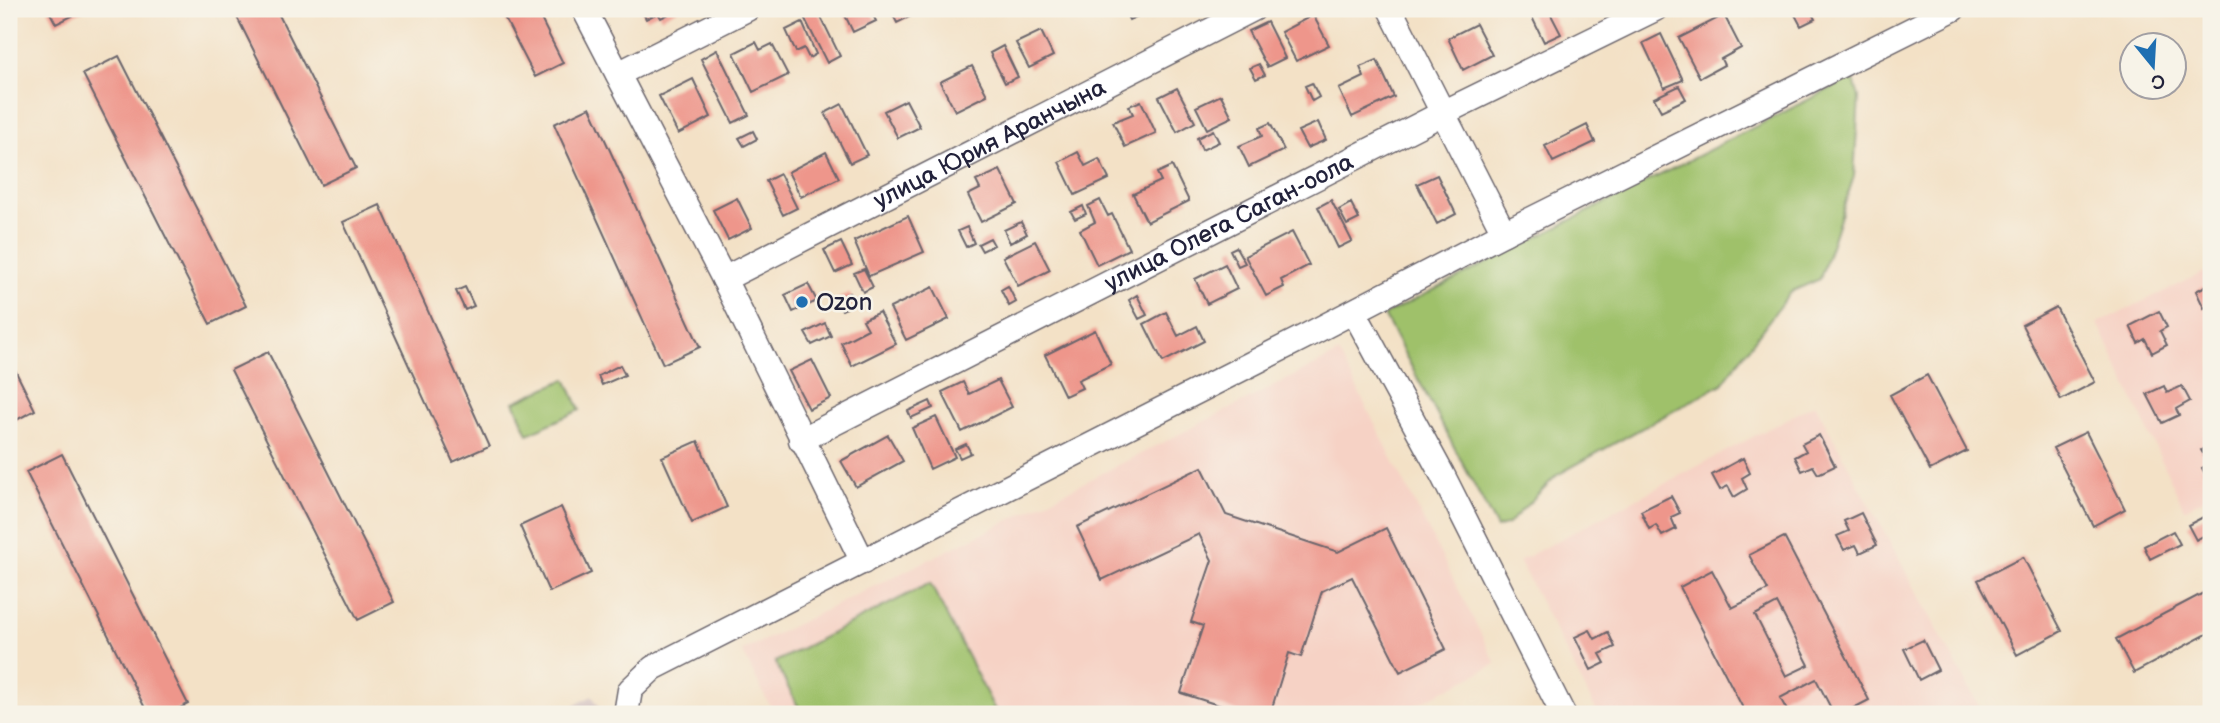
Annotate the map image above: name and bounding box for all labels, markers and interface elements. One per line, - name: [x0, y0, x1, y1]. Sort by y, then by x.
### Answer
- north arrow: [2118, 32, 2188, 102]
- text: С: [2148, 68, 2168, 94]
- street label: улица Юрия Аранчына: [869, 72, 1110, 215]
- street label: улица Олега Саган-оола: [1100, 147, 1358, 298]
- place label: Ozon: [816, 288, 872, 317]
- marker: Ozon: [794, 294, 810, 310]

